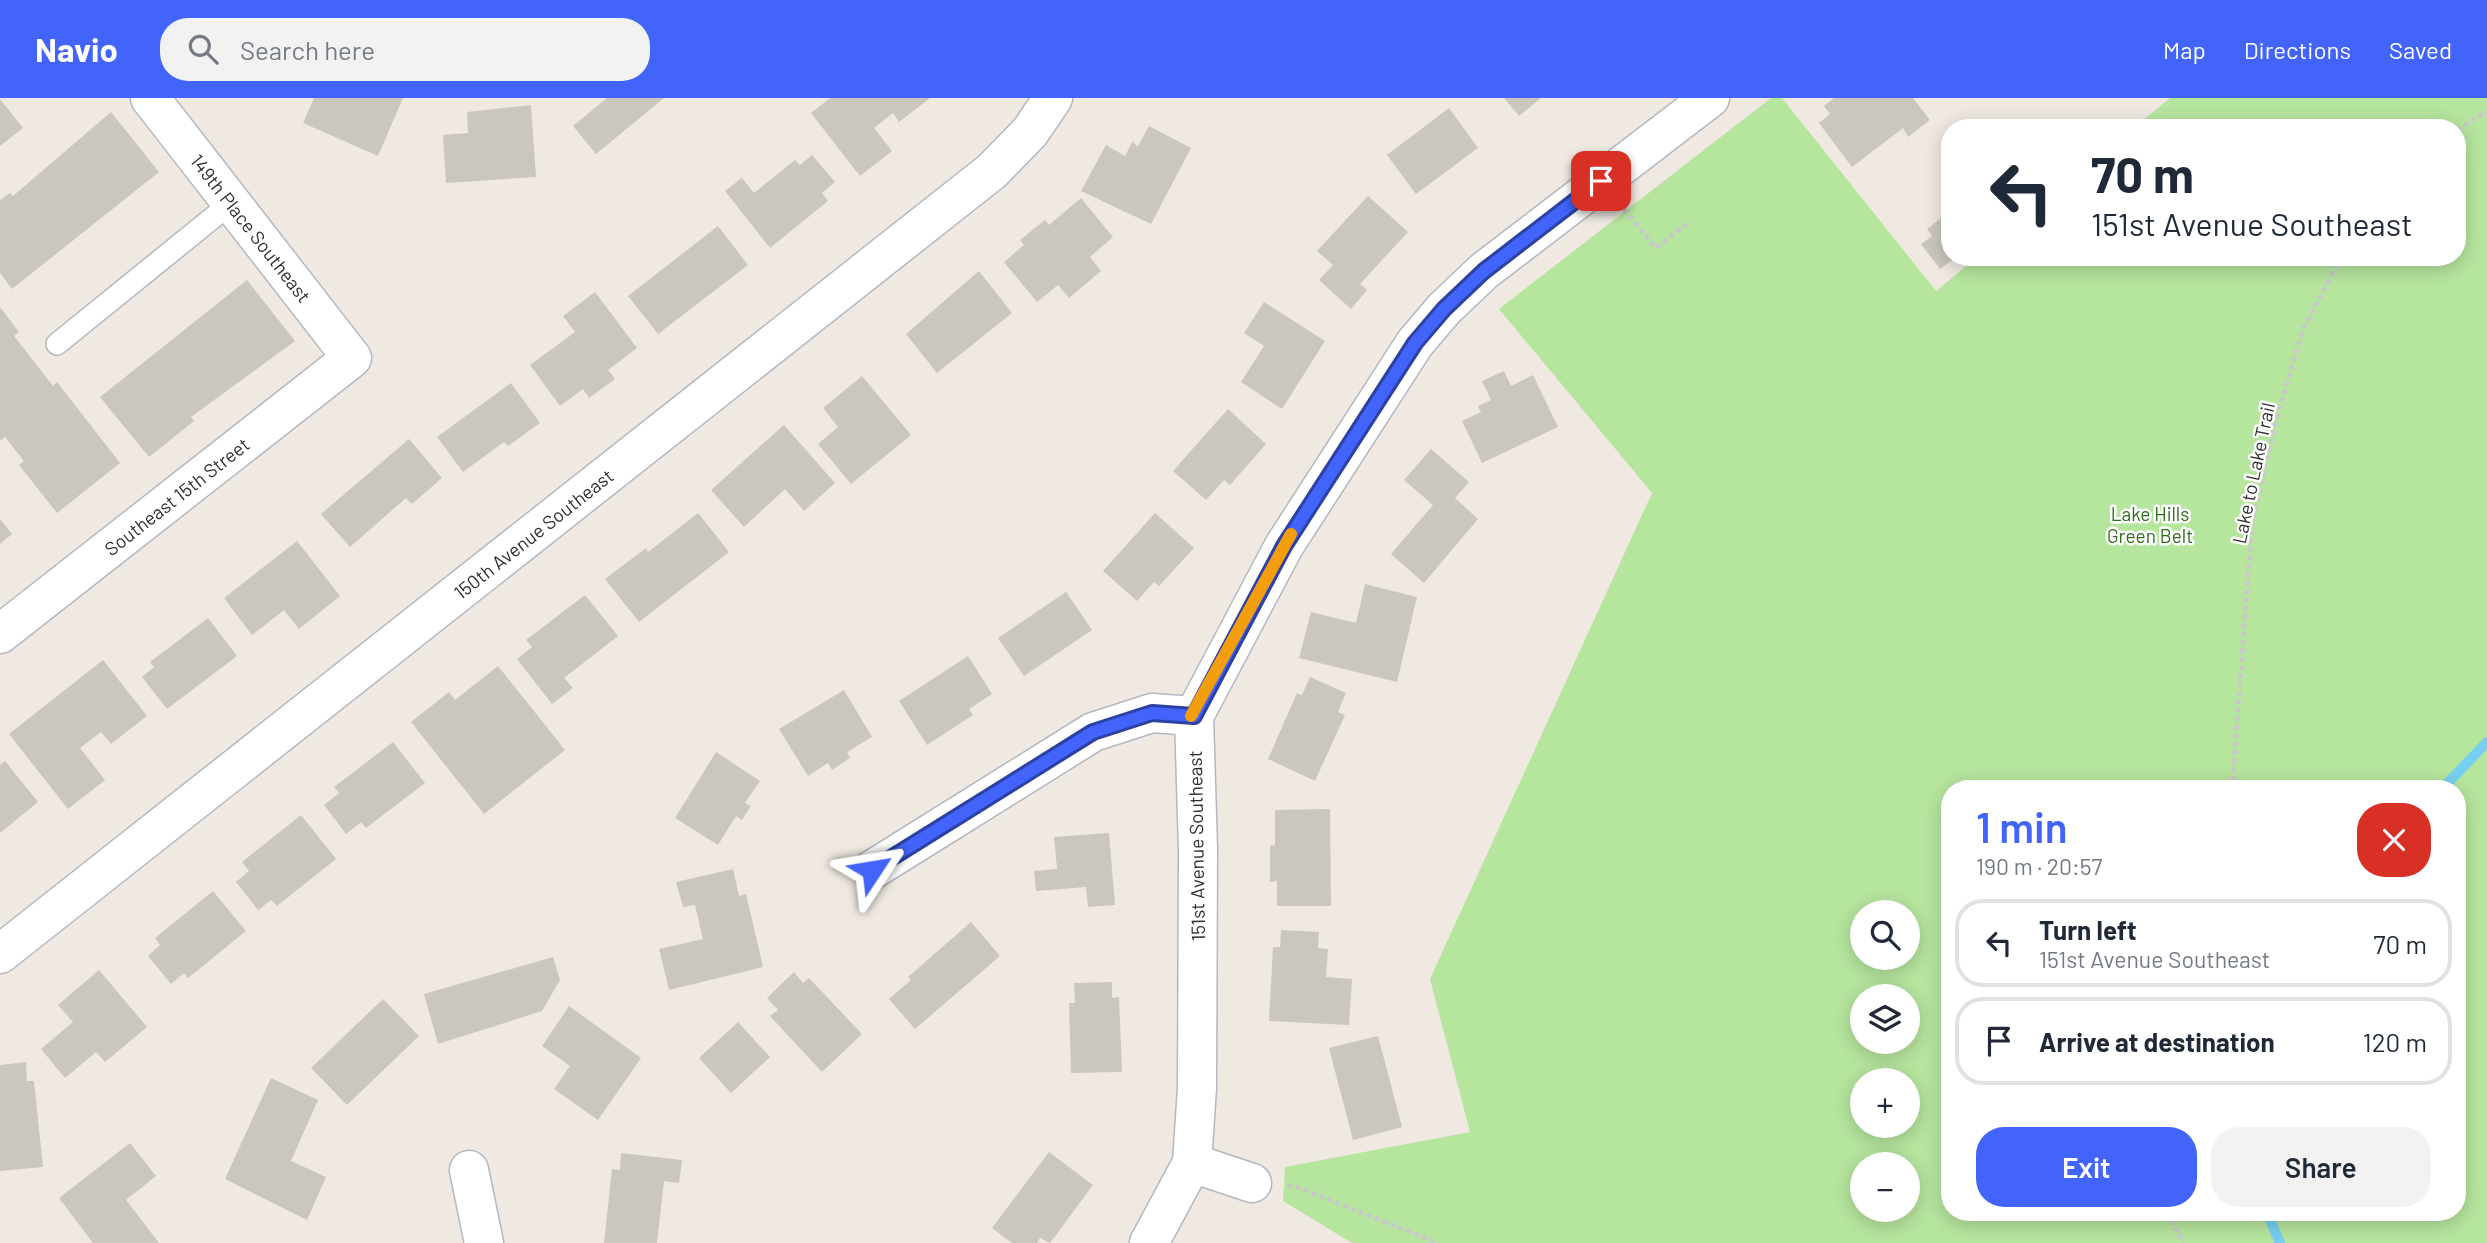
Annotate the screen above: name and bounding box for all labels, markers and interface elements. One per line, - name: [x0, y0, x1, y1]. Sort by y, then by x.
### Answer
- search box: [160, 18, 650, 81]
- text: Navio: [35, 29, 118, 69]
- icon: search: [184, 30, 222, 68]
- text: Search here: [240, 34, 375, 65]
- text: Map: [2163, 35, 2206, 64]
- text: Directions: [2244, 35, 2351, 64]
- text: Saved: [2389, 35, 2452, 64]
- text: 70 m: [2091, 144, 2194, 203]
- icon: left: [1976, 147, 2067, 238]
- street label: 149th Place Southeast: [186, 149, 316, 307]
- pin: [1571, 151, 1631, 211]
- icon: arrive: [1582, 162, 1620, 200]
- text: 151st Avenue Southeast: [2091, 204, 2413, 242]
- street label: Lake to Lake Trail: [2227, 400, 2279, 546]
- street label: Southeast 15th Street: [99, 432, 253, 560]
- street label: 150th Avenue Southeast: [449, 463, 617, 603]
- park label: Lake Hills Green Belt: [2107, 502, 2193, 547]
- street label: 151st Avenue Southeast: [1183, 750, 1209, 942]
- text: 1 min: [1976, 801, 2068, 851]
- button: close: [2357, 803, 2431, 877]
- position arrow: [835, 833, 909, 907]
- text: 190 m · 20:57: [1976, 852, 2103, 880]
- map controls: [1850, 900, 1920, 1222]
- button: search: [1850, 900, 1920, 970]
- text: Turn left: [2039, 914, 2137, 945]
- icon: left: [1980, 924, 2018, 962]
- text: 70 m: [2373, 928, 2427, 959]
- text: 151st Avenue Southeast: [2039, 945, 2270, 973]
- button: layers: [1850, 984, 1920, 1054]
- icon: arrive: [1980, 1022, 2018, 1060]
- text: Arrive at destination: [2039, 1026, 2275, 1057]
- text: 120 m: [2363, 1026, 2427, 1057]
- button: +: [1850, 1068, 1920, 1138]
- button: Exit: [1976, 1127, 2197, 1207]
- button: Share: [2211, 1127, 2431, 1207]
- button: −: [1850, 1152, 1920, 1222]

